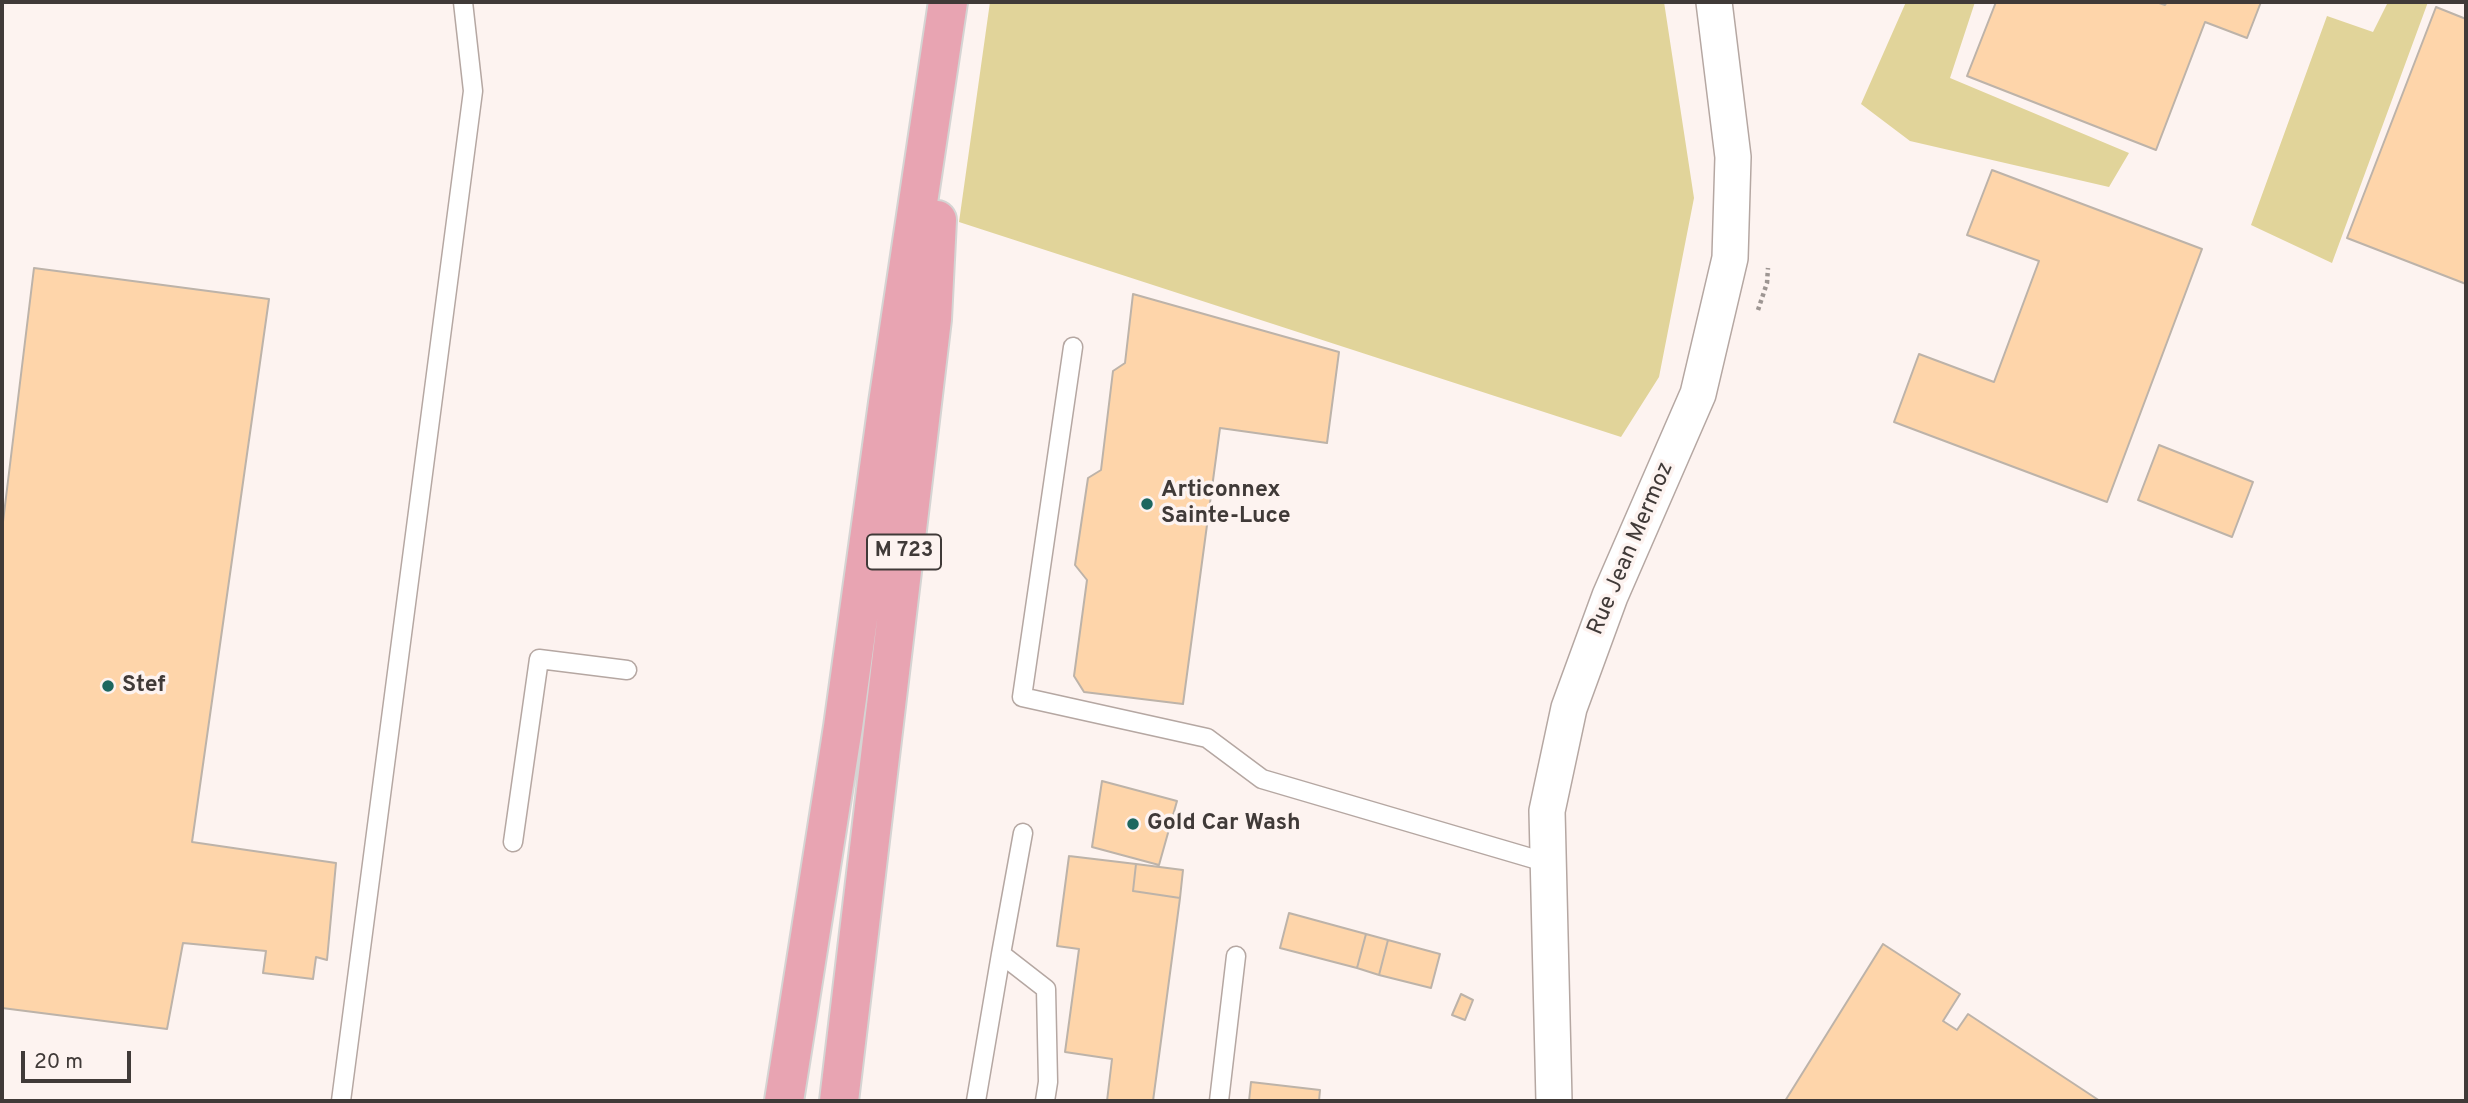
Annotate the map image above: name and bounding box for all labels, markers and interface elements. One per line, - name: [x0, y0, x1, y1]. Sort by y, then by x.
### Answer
- street label: Rue Jean Mermoz: [1583, 458, 1681, 640]
- place label: Articonnex Sainte-Luce: [1161, 477, 1291, 531]
- marker: Articonnex Sainte-Luce: [1139, 496, 1155, 512]
- road number: M 723: [867, 534, 941, 570]
- place label: Stef: [122, 672, 166, 700]
- marker: Stef: [100, 678, 116, 694]
- place label: Gold Car Wash: [1147, 810, 1301, 838]
- marker: Gold Car Wash: [1125, 816, 1141, 832]
- scale bar: [24, 1036, 135, 1080]
- text: 20 m: [34, 1049, 83, 1076]

